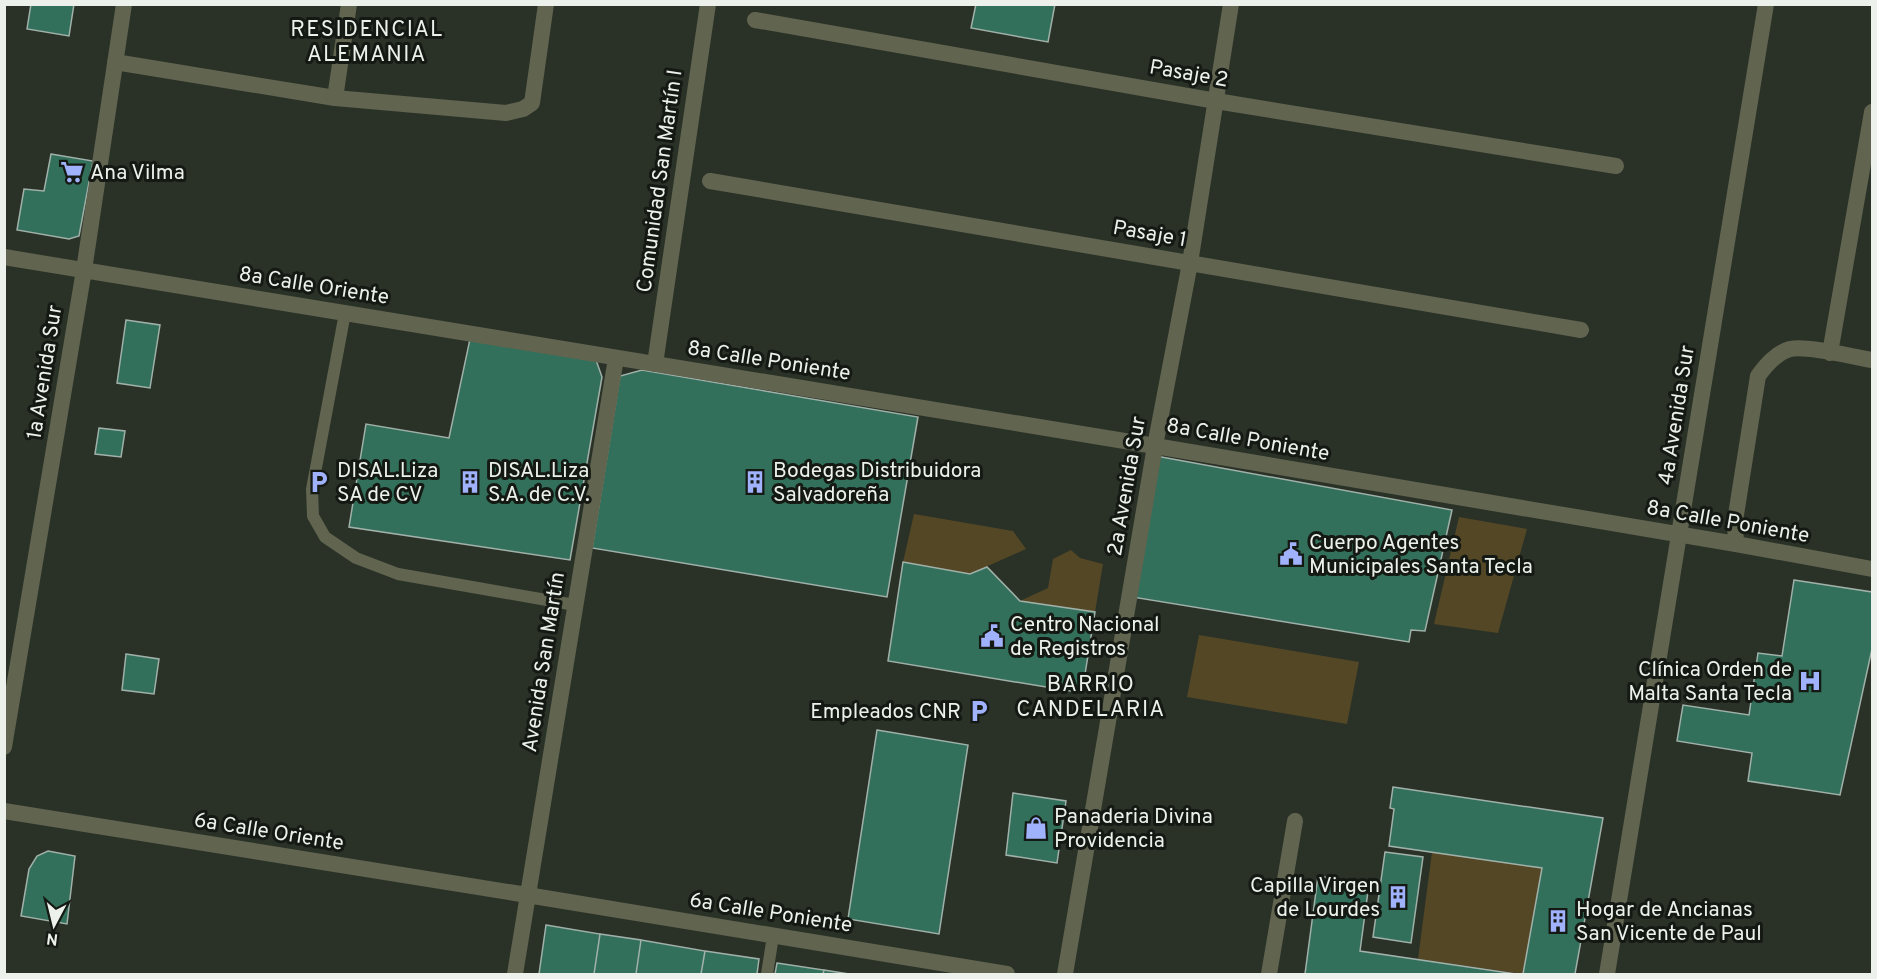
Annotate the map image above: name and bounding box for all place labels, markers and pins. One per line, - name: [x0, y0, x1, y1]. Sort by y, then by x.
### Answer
- supermarket icon: Ana Vilma: [59, 159, 85, 185]
- place label: Ana Vilma: [90, 160, 185, 187]
- place label: DISAL.Liza SA de CV: [337, 458, 438, 509]
- place label: DISAL.Liza S.A. de C.V.: [488, 458, 590, 509]
- place label: Bodegas Distribuidora Salvadoreña: [773, 458, 981, 509]
- parking icon: DISAL.Liza SA de CV: [306, 469, 332, 495]
- building icon: DISAL.Liza S.A. de C.V.: [457, 469, 483, 495]
- building icon: Bodegas Distribuidora Salvadoreña: [742, 469, 768, 495]
- place label: Cuerpo Agentes Municipales Santa Tecla: [1309, 530, 1533, 581]
- public building icon: Cuerpo Agentes Municipales Santa Tecla: [1278, 541, 1304, 567]
- place label: Centro Nacional de Registros: [1010, 612, 1160, 663]
- public building icon: Centro Nacional de Registros: [979, 623, 1005, 649]
- place label: Clínica Orden de Malta Santa Tecla: [1628, 657, 1792, 708]
- hospital icon: Clínica Orden de Malta Santa Tecla: [1797, 668, 1823, 694]
- parking icon: Empleados CNR: [966, 698, 992, 724]
- place label: Empleados CNR: [810, 699, 961, 726]
- place label: Panaderia Divina Providencia: [1054, 804, 1213, 855]
- shop icon: Panaderia Divina Providencia: [1023, 815, 1049, 841]
- place label: Capilla Virgen de Lourdes: [1250, 873, 1380, 924]
- building icon: Capilla Virgen de Lourdes: [1385, 884, 1411, 910]
- place label: Hogar de Ancianas San Vicente de Paul: [1576, 897, 1762, 948]
- building icon: Hogar de Ancianas San Vicente de Paul: [1545, 908, 1571, 934]

